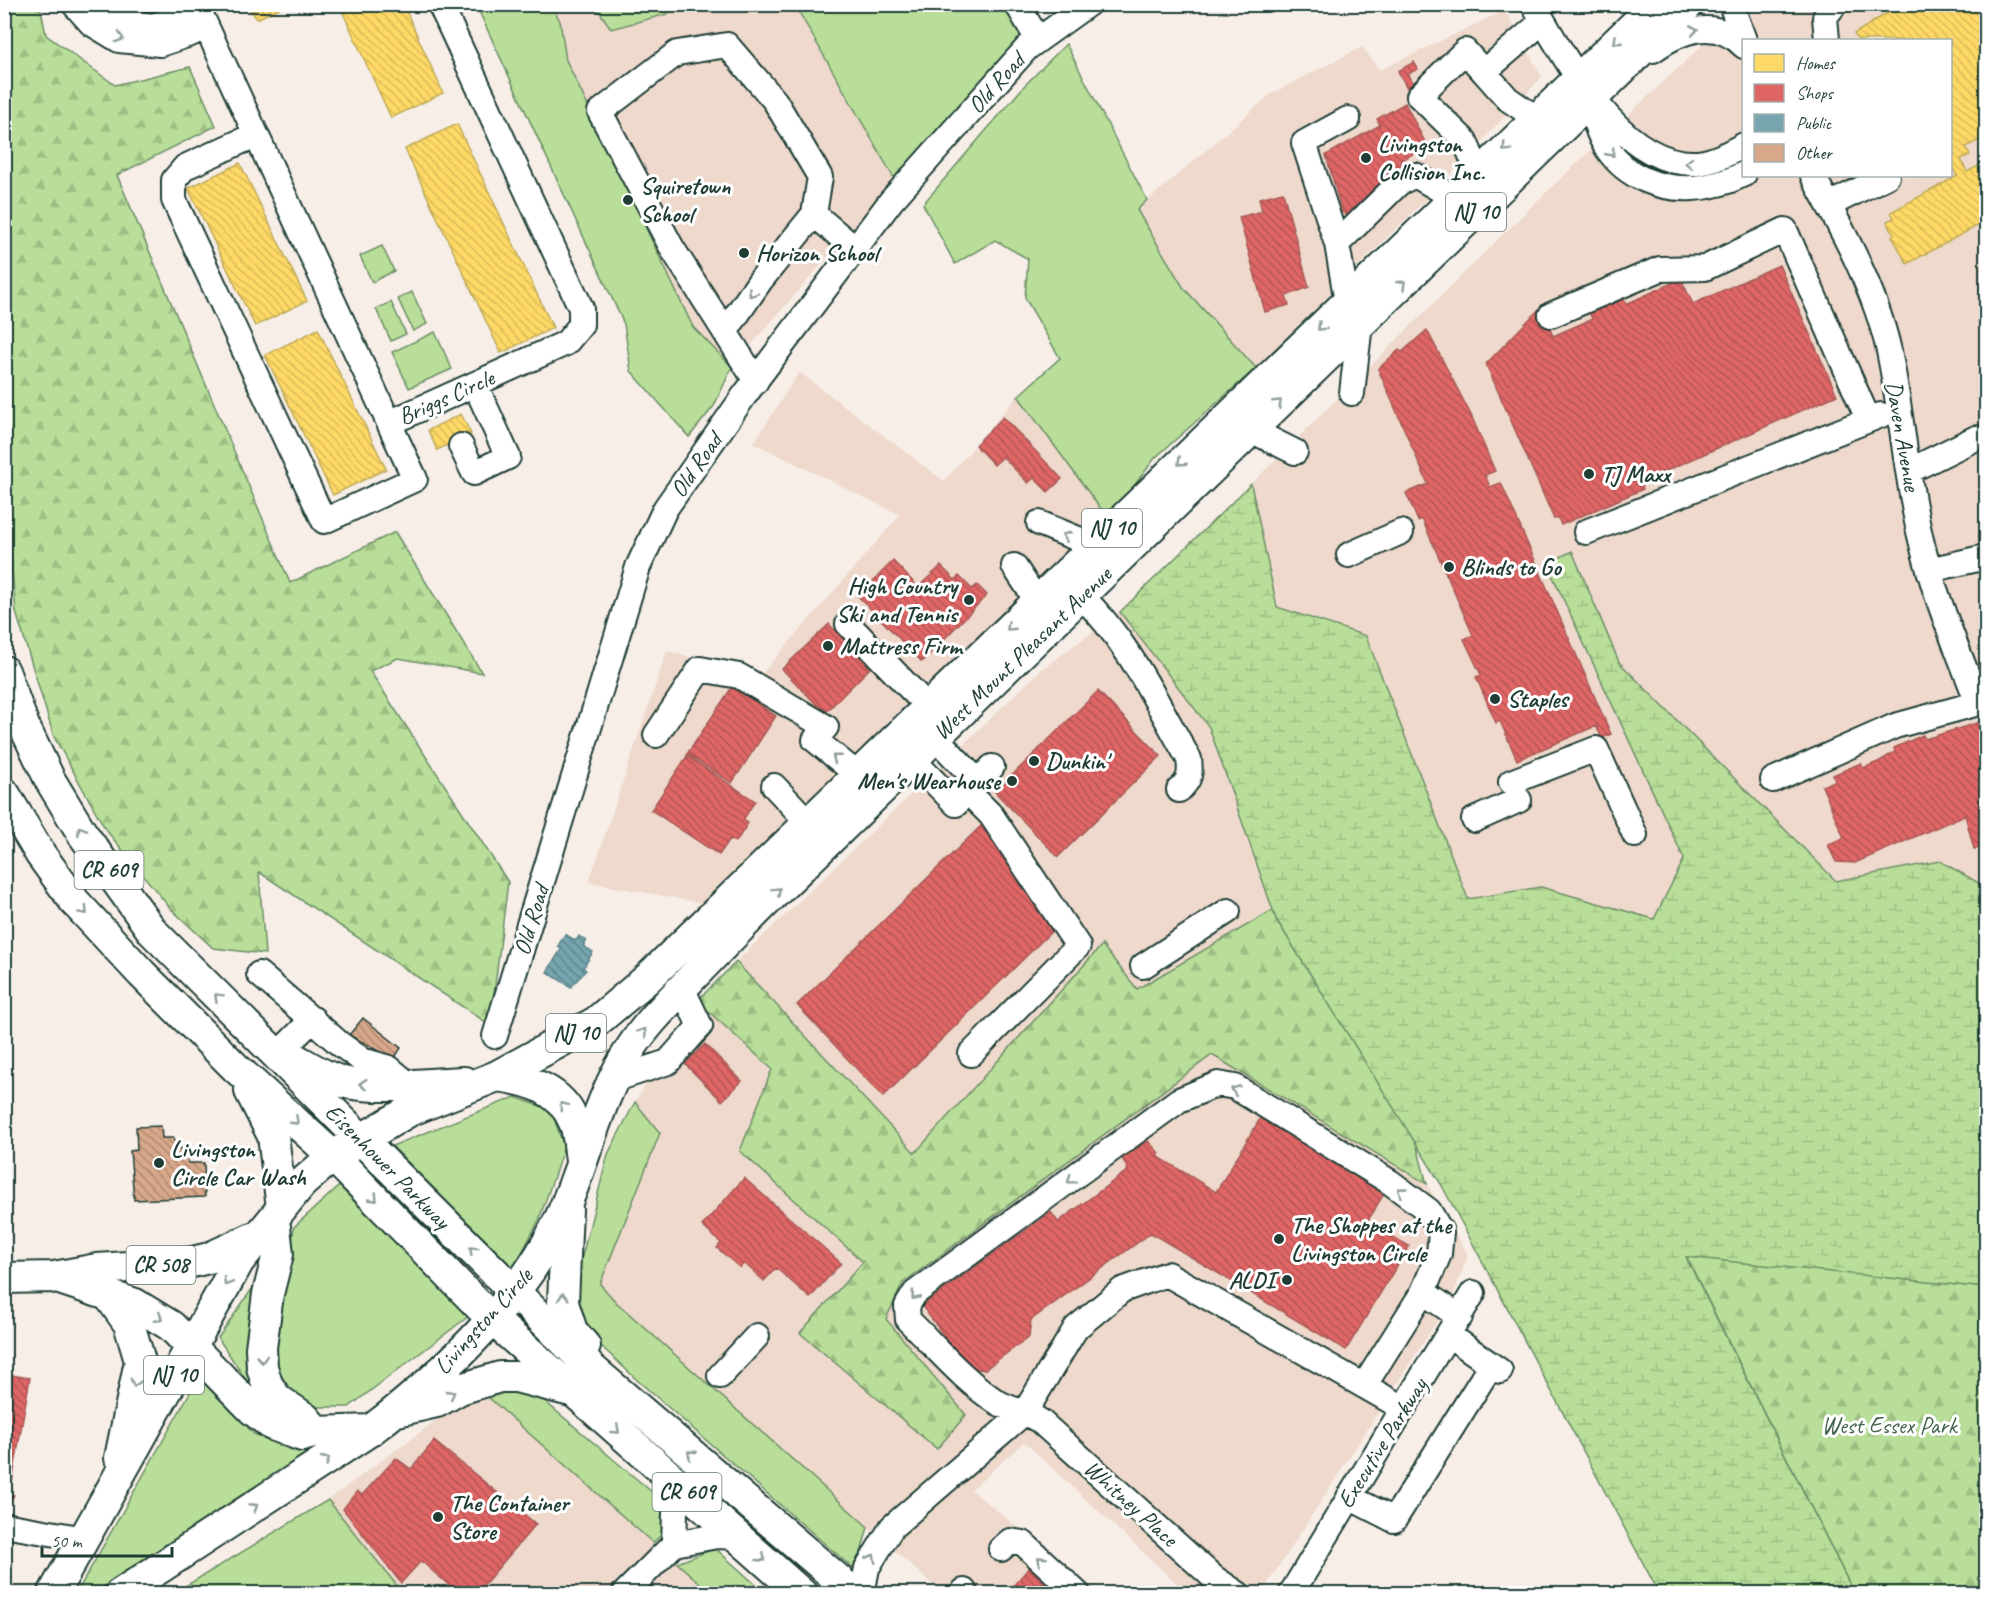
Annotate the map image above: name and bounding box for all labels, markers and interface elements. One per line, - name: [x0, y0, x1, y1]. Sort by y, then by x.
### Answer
- one-way arrow: [1689, 24, 1699, 37]
- one-way arrow: [115, 31, 125, 43]
- one-way arrow: [1614, 34, 1624, 45]
- legend: [1742, 39, 1952, 177]
- street label: Old Road: [961, 44, 1034, 120]
- text: Homes: [1796, 52, 1836, 74]
- text: Shops: [1796, 82, 1835, 104]
- text: Public: [1796, 112, 1833, 134]
- place label: Livingston Collision Inc.: [1378, 129, 1486, 187]
- one-way arrow: [1503, 140, 1514, 151]
- text: Other: [1796, 142, 1833, 164]
- one-way arrow: [1604, 146, 1615, 157]
- marker: Livingston Collision Inc.: [1359, 151, 1373, 165]
- one-way arrow: [1684, 156, 1693, 169]
- place label: Squiretown School: [640, 171, 731, 229]
- marker: Squiretown School: [621, 193, 635, 207]
- road number: NJ 10: [1446, 193, 1506, 231]
- place label: Horizon School: [756, 238, 883, 268]
- marker: Horizon School: [737, 246, 751, 260]
- one-way arrow: [1394, 280, 1405, 291]
- one-way arrow: [748, 286, 759, 297]
- one-way arrow: [1317, 320, 1328, 331]
- street label: Briggs Circle: [393, 362, 501, 431]
- street label: Daven Avenue: [1879, 379, 1928, 496]
- one-way arrow: [1271, 400, 1282, 411]
- street label: Old Road: [663, 424, 731, 503]
- one-way arrow: [1177, 455, 1188, 466]
- place label: TJ Maxx: [1601, 459, 1673, 489]
- marker: TJ Maxx: [1582, 467, 1596, 481]
- road number: NJ 10: [1082, 509, 1142, 547]
- one-way arrow: [1061, 531, 1072, 543]
- place label: Blinds to Go: [1461, 552, 1563, 582]
- street label: West Mount Pleasant Avenue: [926, 558, 1119, 746]
- marker: Blinds to Go: [1442, 560, 1456, 574]
- place label: High Country Ski and Tennis: [836, 571, 960, 629]
- marker: High Country Ski and Tennis: [962, 593, 976, 607]
- one-way arrow: [1007, 620, 1017, 631]
- place label: Mattress Firm: [840, 631, 964, 661]
- marker: Mattress Firm: [821, 639, 835, 653]
- place label: Staples: [1507, 684, 1570, 714]
- marker: Staples: [1488, 692, 1502, 706]
- place label: Dunkin': [1046, 746, 1113, 776]
- one-way arrow: [832, 754, 843, 765]
- marker: Dunkin': [1027, 754, 1041, 768]
- place label: Men's Wearhouse: [857, 766, 1002, 796]
- marker: Men's Wearhouse: [1005, 774, 1019, 788]
- one-way arrow: [76, 826, 88, 836]
- road number: CR 609: [74, 851, 144, 889]
- street label: Old Road: [506, 878, 557, 959]
- one-way arrow: [770, 887, 781, 898]
- one-way arrow: [77, 904, 88, 915]
- one-way arrow: [214, 993, 225, 1004]
- road number: NJ 10: [546, 1014, 606, 1052]
- one-way arrow: [636, 1027, 647, 1038]
- one-way arrow: [359, 1078, 368, 1091]
- one-way arrow: [1230, 1084, 1241, 1097]
- street label: Eisenhower Parkway: [319, 1097, 458, 1236]
- one-way arrow: [559, 1102, 570, 1113]
- one-way arrow: [288, 1114, 298, 1125]
- place label: Livingston Circle Car Wash: [171, 1134, 307, 1192]
- marker: Livingston Circle Car Wash: [152, 1156, 166, 1170]
- one-way arrow: [1066, 1173, 1077, 1184]
- one-way arrow: [1397, 1187, 1408, 1198]
- one-way arrow: [367, 1192, 378, 1202]
- place label: The Shoppes at the Livingston Circle: [1291, 1210, 1453, 1268]
- marker: The Shoppes at the Livingston Circle: [1272, 1232, 1286, 1246]
- road number: CR 508: [126, 1246, 195, 1284]
- one-way arrow: [469, 1246, 480, 1257]
- street label: Livingston Circle: [427, 1260, 540, 1380]
- place label: ALDI: [1229, 1265, 1280, 1295]
- marker: ALDI: [1280, 1273, 1294, 1287]
- one-way arrow: [223, 1276, 234, 1286]
- one-way arrow: [911, 1290, 922, 1301]
- one-way arrow: [557, 1293, 570, 1302]
- one-way arrow: [153, 1311, 163, 1323]
- one-way arrow: [255, 1354, 268, 1363]
- road number: NJ 10: [144, 1356, 204, 1394]
- street label: Executive Parkway: [1330, 1371, 1435, 1514]
- one-way arrow: [130, 1377, 142, 1388]
- one-way arrow: [444, 1390, 455, 1401]
- park label: West Essex Park: [1821, 1410, 1959, 1440]
- one-way arrow: [609, 1423, 620, 1434]
- one-way arrow: [687, 1450, 698, 1461]
- street label: Whitney Place: [1078, 1453, 1186, 1554]
- one-way arrow: [319, 1456, 330, 1467]
- road number: CR 609: [652, 1473, 722, 1511]
- place label: The Container Store: [450, 1488, 571, 1546]
- one-way arrow: [247, 1503, 258, 1514]
- marker: The Container Store: [431, 1510, 445, 1524]
- scale bar: [42, 1520, 172, 1558]
- text: 50 m: [51, 1530, 84, 1552]
- one-way arrow: [756, 1551, 766, 1562]
- one-way arrow: [865, 1554, 876, 1565]
- one-way arrow: [1037, 1556, 1048, 1567]

